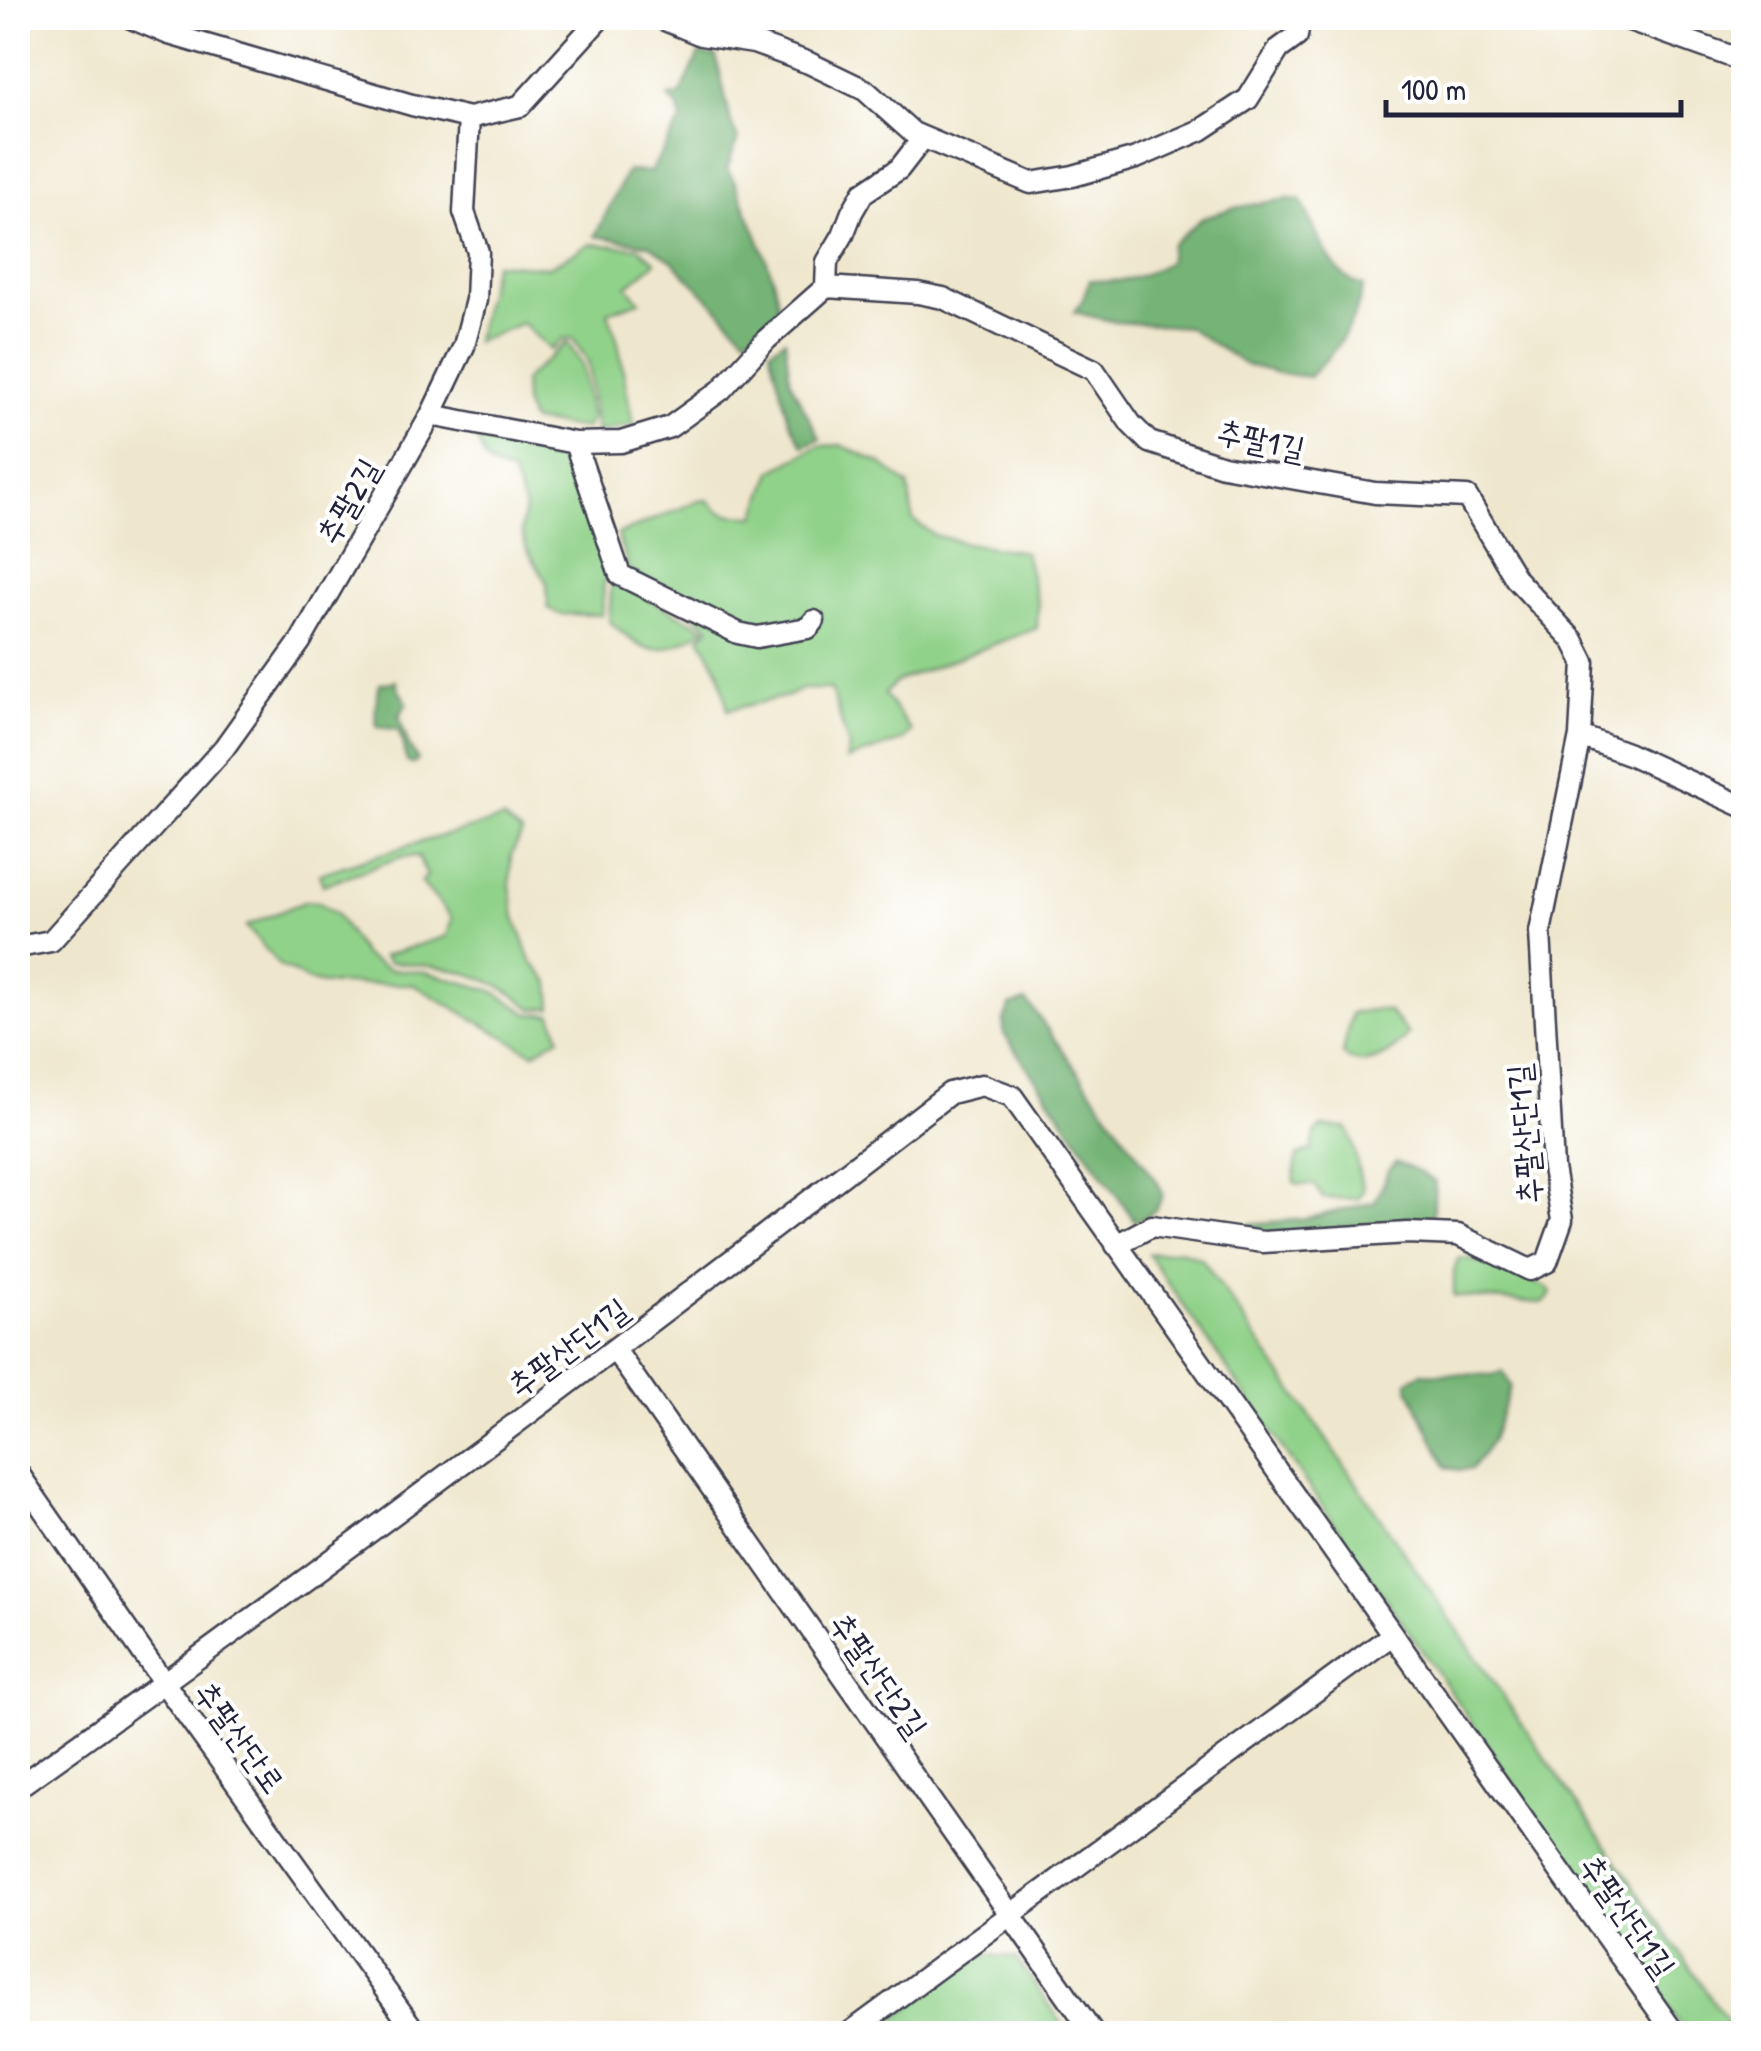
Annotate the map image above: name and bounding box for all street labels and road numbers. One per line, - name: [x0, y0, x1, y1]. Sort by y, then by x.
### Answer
- street label: 추팔1길: [1213, 410, 1309, 470]
- street label: 추팔2길: [306, 450, 390, 552]
- street label: 추팔산단1길: [1496, 1062, 1552, 1206]
- street label: 추팔산단1길: [499, 1288, 637, 1406]
- street label: 추팔산단2길: [820, 1604, 938, 1746]
- street label: 추팔산단로: [185, 1672, 295, 1802]
- street label: 추팔산단1길: [1570, 1846, 1686, 1986]

